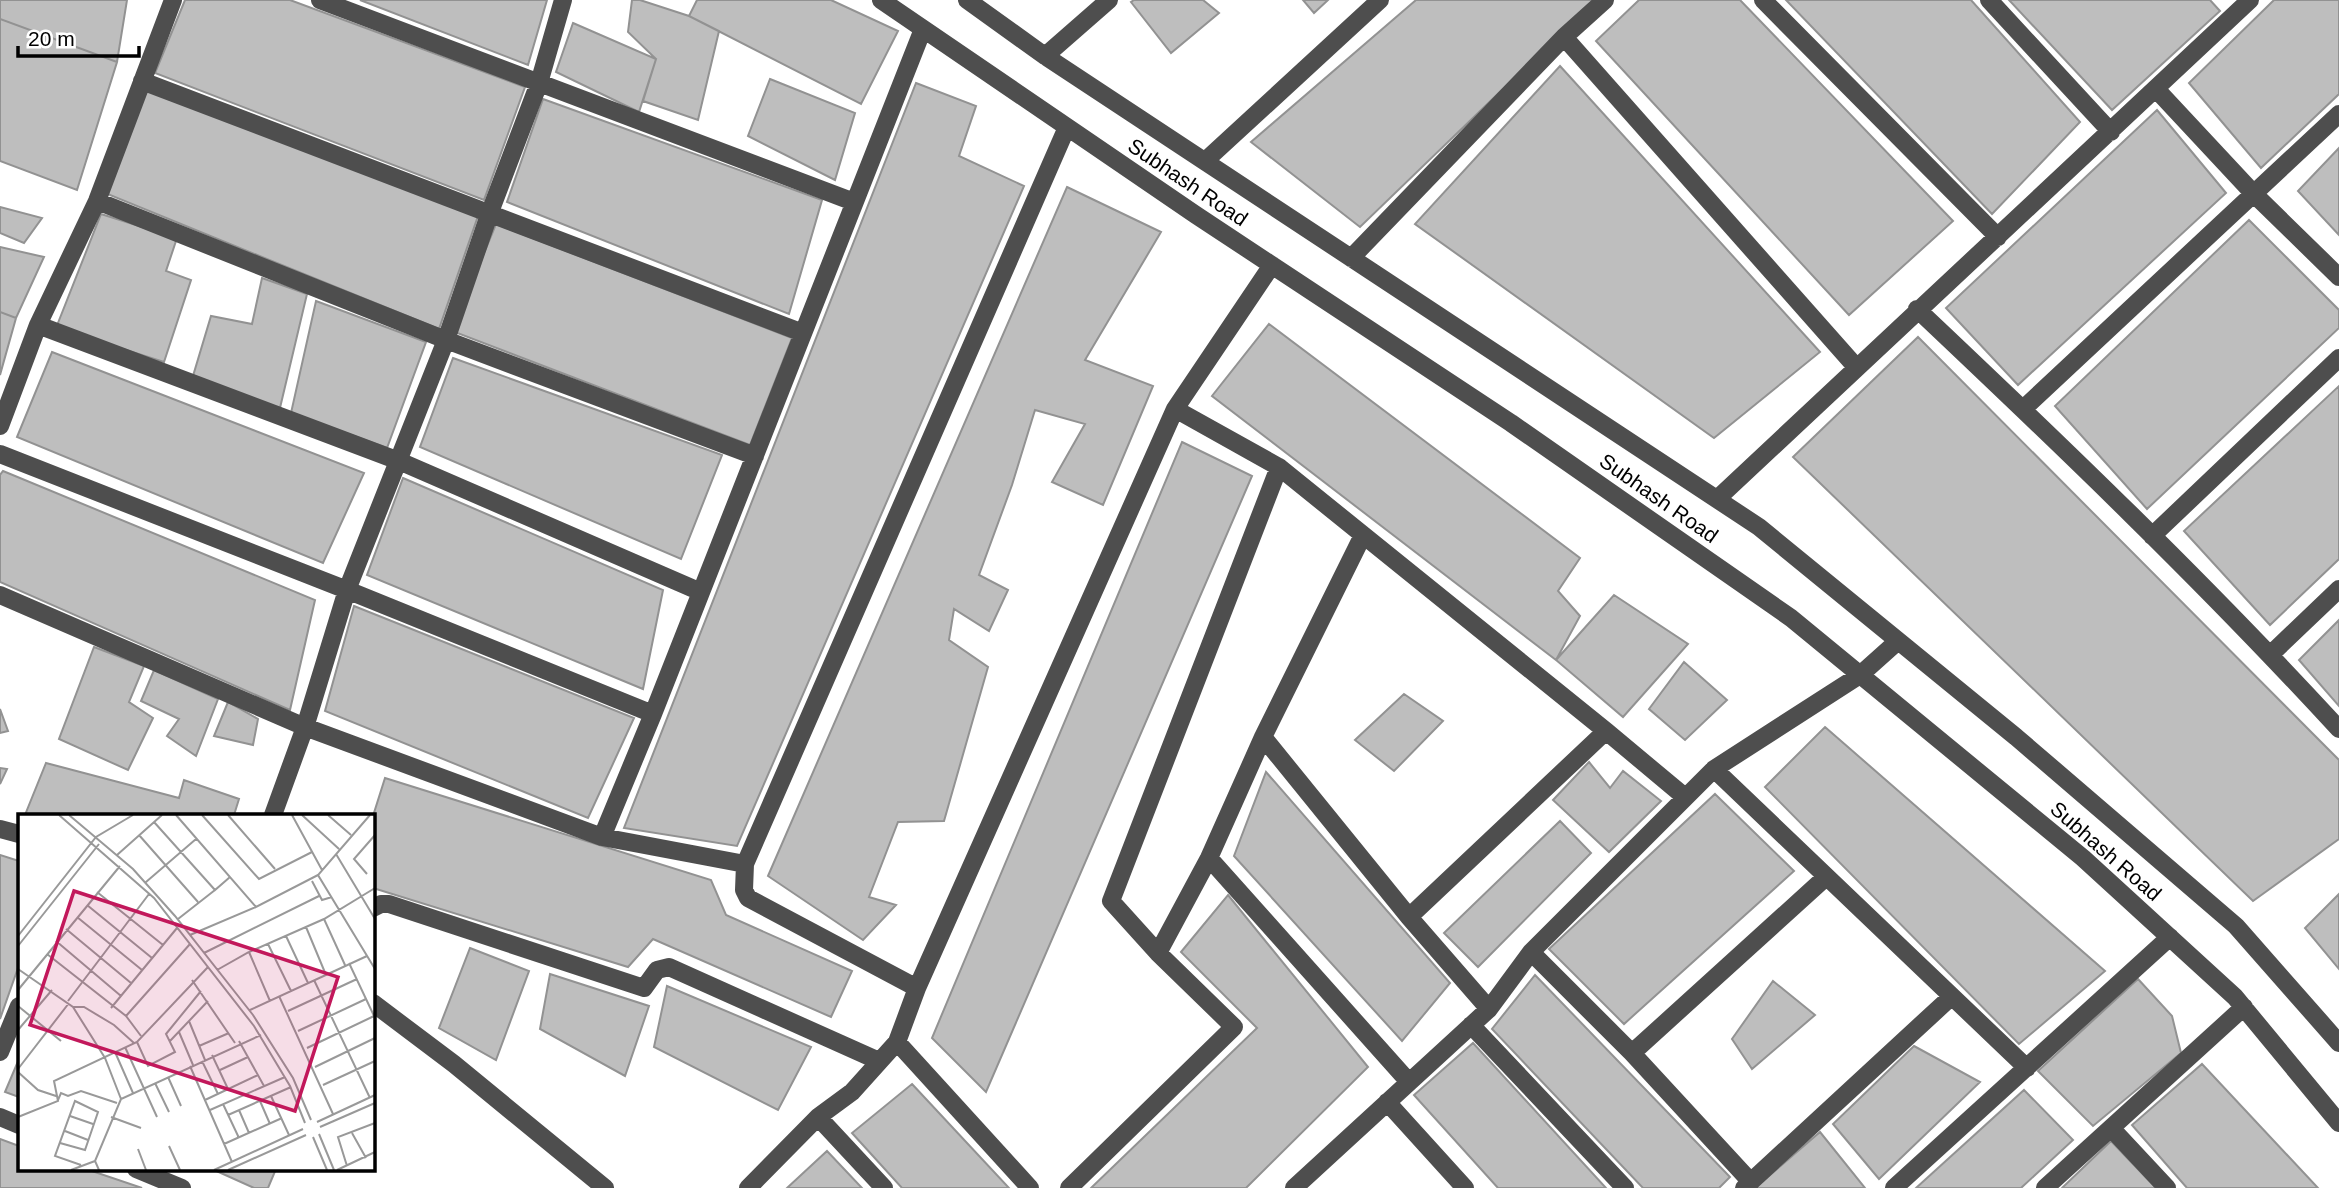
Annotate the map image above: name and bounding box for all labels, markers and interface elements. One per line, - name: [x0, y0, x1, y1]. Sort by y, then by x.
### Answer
- scale bar: [18, 14, 138, 58]
- text: 20 m: [28, 27, 75, 50]
- street label: Subhash Road: [1124, 134, 1252, 230]
- street label: Subhash Road: [1595, 449, 1723, 547]
- street label: Subhash Road: [2046, 797, 2166, 905]
- inset map: [18, 814, 374, 1170]

